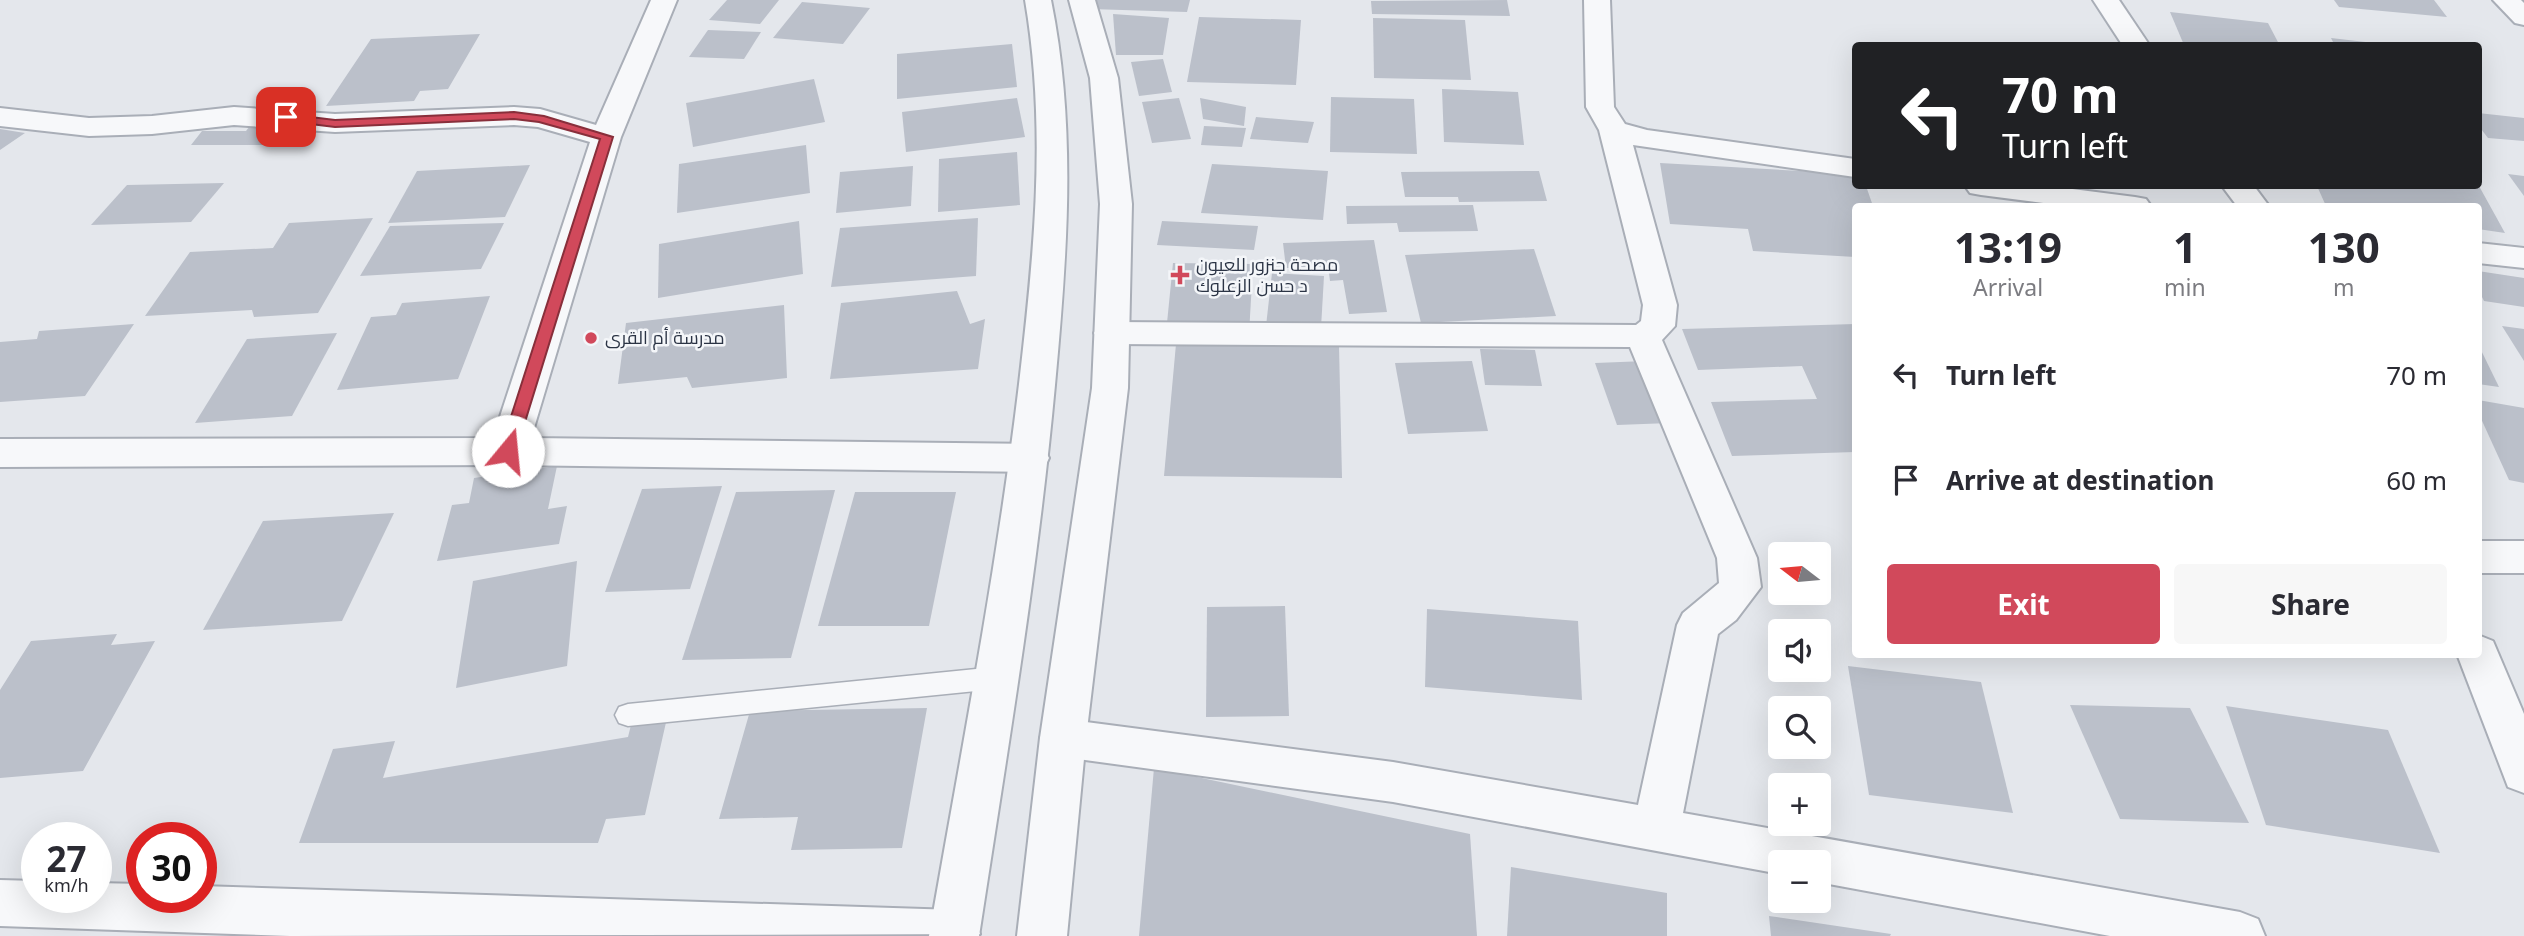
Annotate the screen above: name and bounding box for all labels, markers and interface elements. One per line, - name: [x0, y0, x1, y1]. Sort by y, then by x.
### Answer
- text: 70 m: [2002, 61, 2119, 127]
- icon: left: [1887, 70, 1978, 161]
- pin: [256, 87, 316, 147]
- icon: arrive: [267, 98, 305, 136]
- text: Turn left: [2002, 124, 2128, 167]
- text: 13:19: [1954, 218, 2062, 275]
- text: 1: [2173, 218, 2197, 275]
- text: 130: [2308, 218, 2380, 275]
- place label: مصحة جنزور للعيون د حسن الزعلوك: [1196, 252, 1338, 297]
- marker: مصحة جنزور للعيون د حسن الزعلوك: [1170, 265, 1190, 285]
- text: Arrival: [1973, 271, 2043, 303]
- text: min: [2164, 271, 2206, 303]
- text: m: [2333, 271, 2355, 303]
- place label: مدرسة أم القرى: [605, 325, 725, 350]
- marker: مدرسة أم القرى: [583, 330, 599, 346]
- icon: left: [1887, 356, 1925, 394]
- text: Turn left: [1946, 357, 2057, 393]
- text: 70 m: [2386, 357, 2447, 393]
- position arrow: [471, 414, 545, 488]
- icon: arrive: [1887, 461, 1925, 499]
- text: Arrive at destination: [1946, 462, 2215, 498]
- text: 60 m: [2386, 462, 2447, 498]
- north arrow: [1768, 542, 1830, 606]
- map controls: [1768, 542, 1831, 913]
- button: Exit: [1887, 564, 2160, 644]
- button: Share: [2174, 564, 2447, 644]
- button: sound: [1768, 619, 1831, 682]
- button: search: [1768, 696, 1831, 759]
- button: +: [1768, 773, 1831, 836]
- speed limit sign: 30: [126, 822, 217, 913]
- text: 27: [46, 835, 87, 882]
- button: −: [1768, 850, 1831, 913]
- text: km/h: [44, 873, 89, 897]

